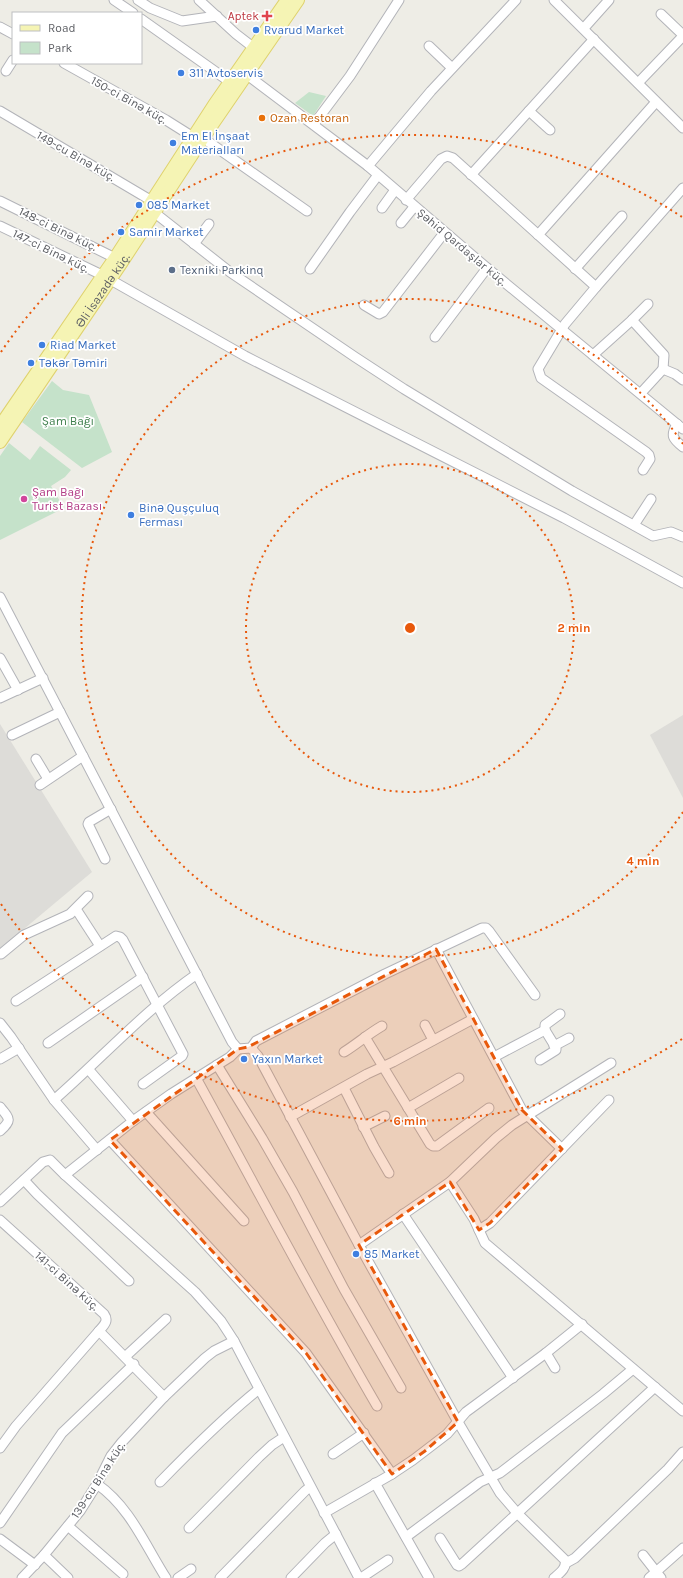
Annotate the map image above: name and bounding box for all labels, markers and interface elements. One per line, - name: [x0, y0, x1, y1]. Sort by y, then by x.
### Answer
- place label: Aptek: [228, 9, 259, 23]
- marker: Aptek: [262, 11, 272, 21]
- legend: [12, 12, 142, 64]
- text: Road: [48, 21, 76, 35]
- place label: Rvarud Market: [264, 23, 345, 37]
- marker: Rvarud Market: [251, 25, 261, 35]
- text: Park: [48, 41, 73, 55]
- place label: 311 Avtoservis: [189, 66, 263, 80]
- marker: 311 Avtoservis: [176, 68, 186, 78]
- street label: 150-ci Binə küç.: [89, 73, 169, 127]
- place label: Ozan Restoran: [270, 111, 349, 125]
- marker: Ozan Restoran: [257, 113, 267, 123]
- street label: 149-cu Binə küç.: [34, 128, 118, 184]
- place label: Em El İnşaat Materialları: [181, 129, 250, 157]
- marker: Em El İnşaat Materialları: [168, 138, 178, 148]
- place label: 085 Market: [147, 198, 210, 212]
- marker: 085 Market: [134, 200, 144, 210]
- street label: 148-ci Binə küç.: [17, 204, 99, 254]
- street label: Şəhid Qardaşlar küç.: [414, 205, 510, 289]
- place label: Samir Market: [129, 225, 204, 239]
- street label: 147-ci Binə küç.: [11, 226, 91, 276]
- marker: Samir Market: [116, 227, 126, 237]
- street label: Əli İsazadə küç.: [73, 251, 133, 330]
- place label: Texniki Parkinq: [180, 263, 264, 277]
- marker: Texniki Parkinq: [167, 265, 177, 275]
- place label: Riad Market: [50, 338, 117, 352]
- marker: Riad Market: [37, 340, 47, 350]
- place label: Təkər Təmiri: [39, 356, 108, 370]
- marker: Təkər Təmiri: [26, 358, 36, 368]
- park label: Şam Bağı: [42, 414, 94, 428]
- place label: Şam Bağı Turist Bazası: [32, 485, 102, 513]
- marker: Şam Bağı Turist Bazası: [19, 494, 29, 504]
- place label: Binə Quşçuluq Ferması: [139, 501, 219, 529]
- marker: Binə Quşçuluq Ferması: [126, 510, 136, 520]
- centre of rings: [403, 621, 417, 635]
- text: 2 min: [557, 621, 591, 635]
- text: 4 min: [627, 854, 659, 868]
- place label: Yaxın Market: [252, 1052, 323, 1066]
- marker: Yaxın Market: [239, 1054, 249, 1064]
- text: 6 min: [393, 1114, 427, 1128]
- place label: 85 Market: [364, 1247, 420, 1261]
- street label: 141-ci Binə küç.: [32, 1248, 102, 1314]
- marker: 85 Market: [351, 1249, 361, 1259]
- street label: 139-cu Binə küç.: [68, 1439, 128, 1521]

